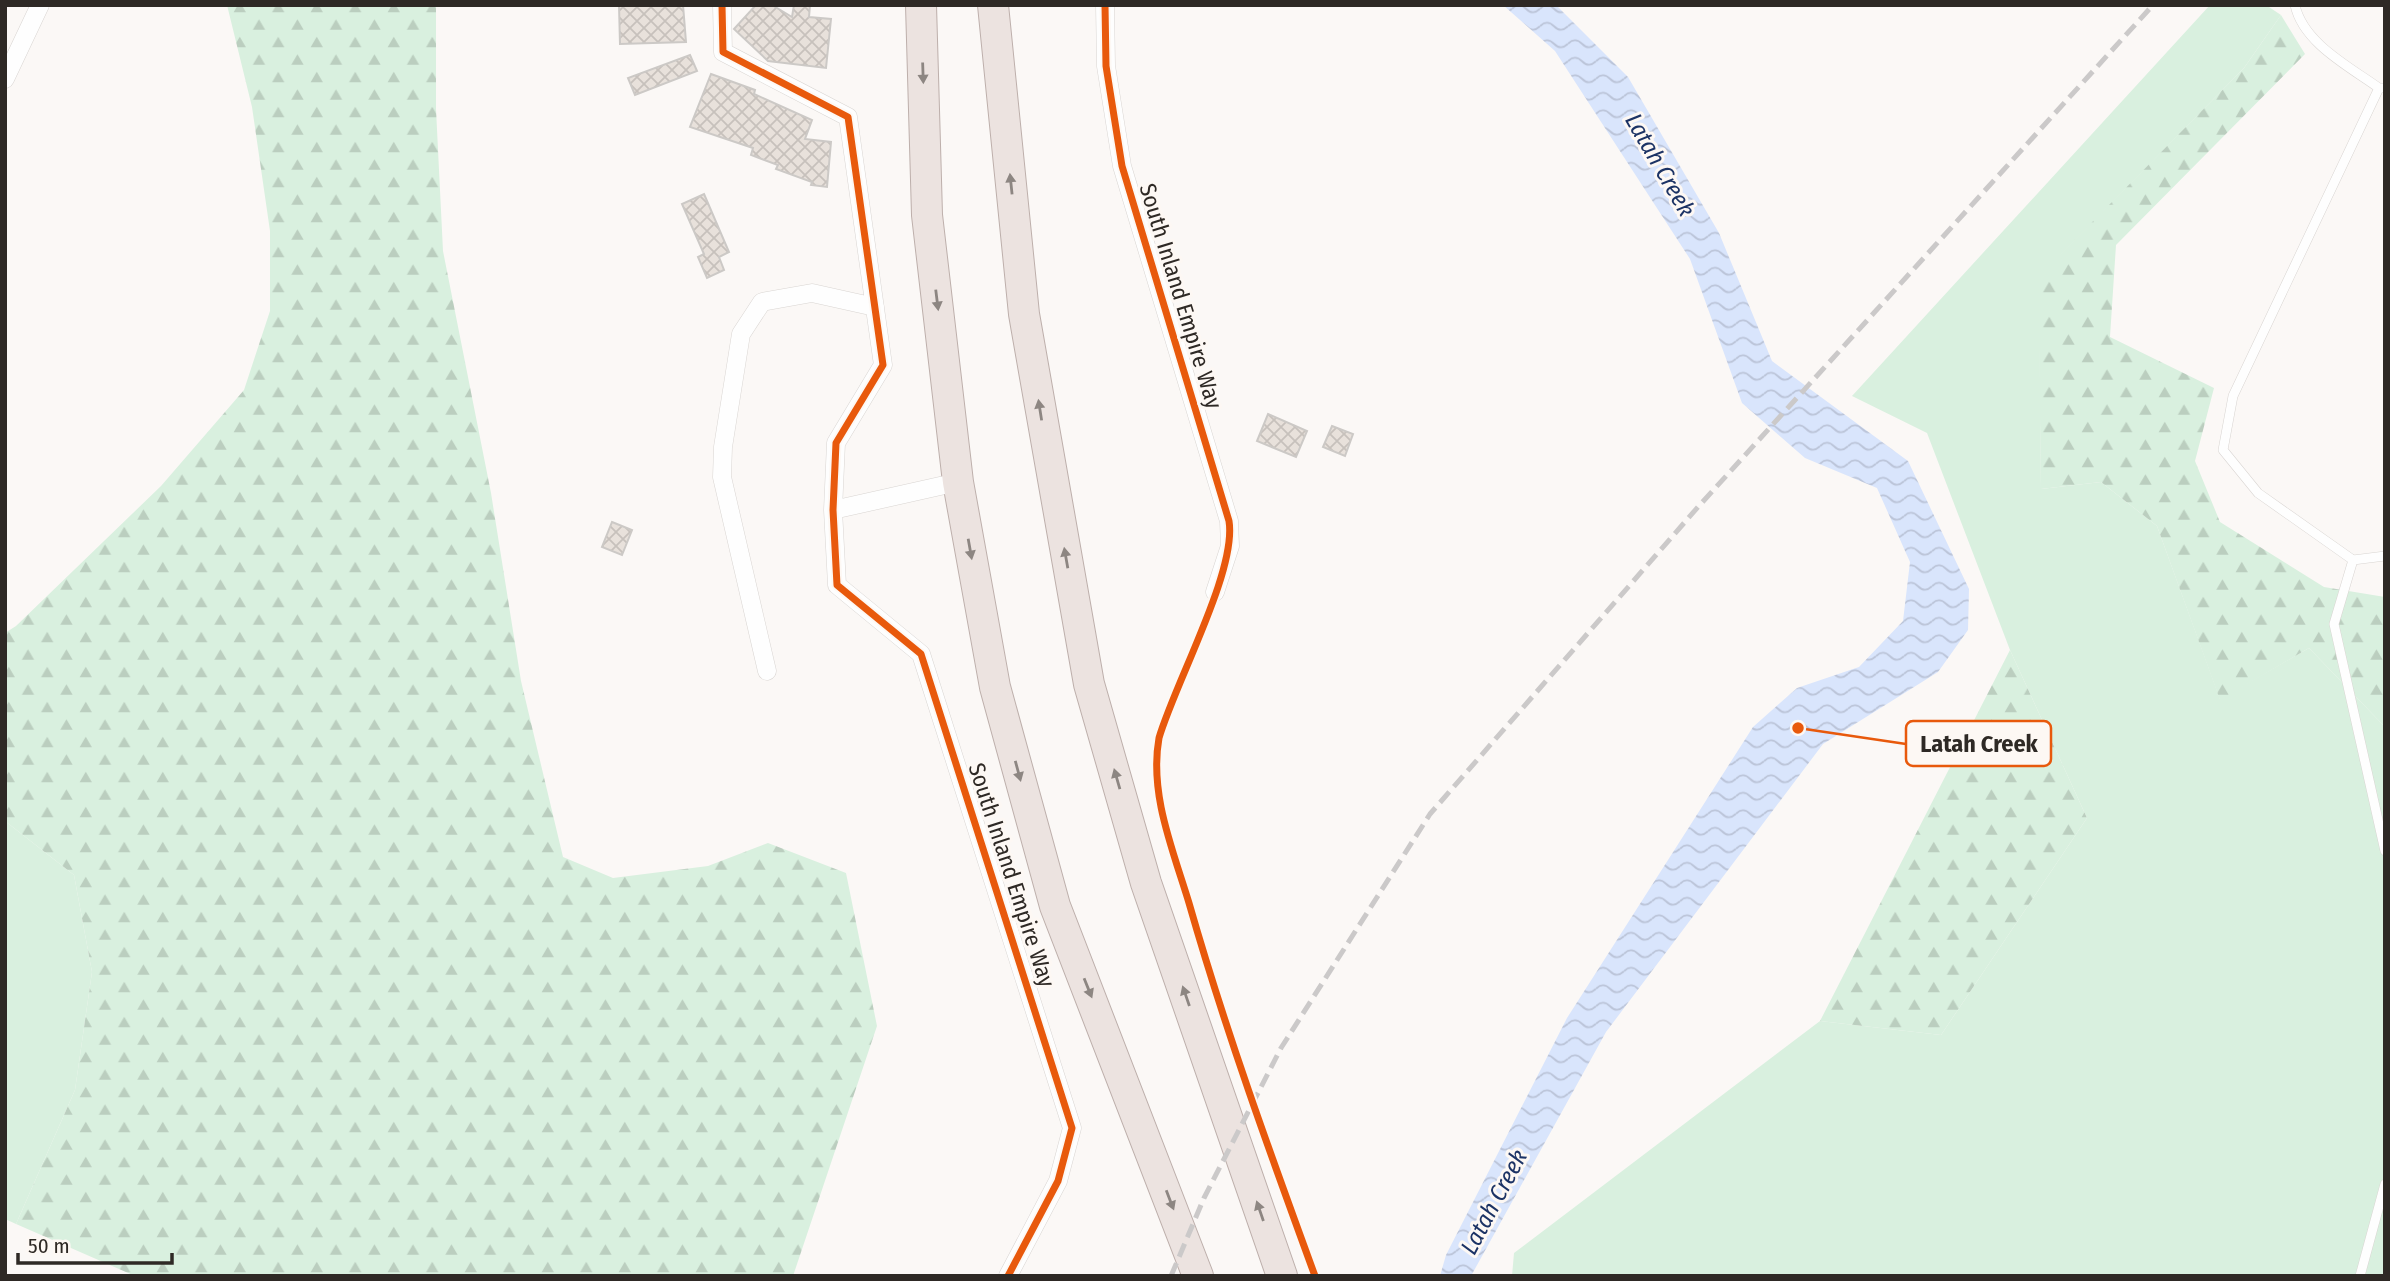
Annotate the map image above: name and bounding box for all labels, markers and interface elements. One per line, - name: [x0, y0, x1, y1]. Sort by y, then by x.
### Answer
- one-way arrow: [917, 63, 929, 85]
- water label: Latah Creek: [1619, 109, 1701, 222]
- one-way arrow: [1005, 173, 1016, 195]
- street label: South Inland Empire Way: [1133, 180, 1229, 413]
- one-way arrow: [931, 289, 942, 311]
- one-way arrow: [1034, 399, 1045, 421]
- one-way arrow: [965, 538, 976, 560]
- one-way arrow: [1060, 547, 1071, 569]
- callout: Latah Creek: [1906, 721, 2051, 766]
- text: Latah Creek: [1920, 730, 2039, 758]
- street label: South Inland Empire Way: [963, 759, 1062, 991]
- one-way arrow: [1014, 761, 1024, 782]
- one-way arrow: [1111, 769, 1121, 790]
- one-way arrow: [1082, 977, 1093, 998]
- one-way arrow: [1180, 986, 1191, 1007]
- water label: Latah Creek: [1455, 1145, 1533, 1259]
- one-way arrow: [1165, 1189, 1176, 1210]
- one-way arrow: [1254, 1201, 1265, 1222]
- scale bar: [18, 1222, 172, 1266]
- text: 50 m: [28, 1233, 70, 1259]

